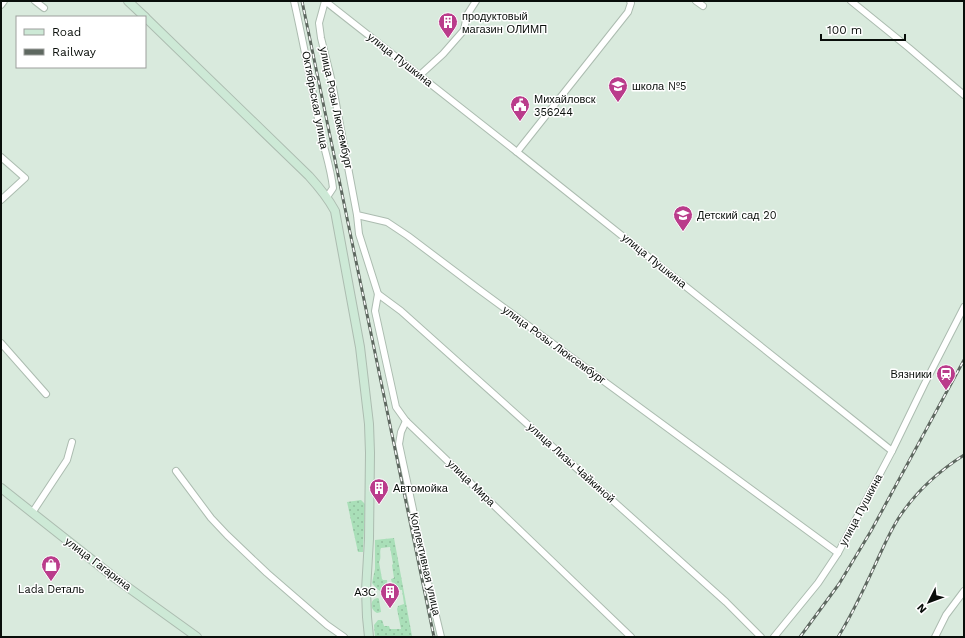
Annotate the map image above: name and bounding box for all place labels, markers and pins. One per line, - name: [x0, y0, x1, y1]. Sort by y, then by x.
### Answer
- place label: продуктовый магазин ОЛИМП: [462, 10, 547, 36]
- building icon: продуктовый магазин ОЛИМП: [437, 11, 459, 39]
- school or university icon: школа №5: [607, 75, 629, 103]
- place label: школа №5: [632, 80, 686, 93]
- place label: Михайловск 356244: [534, 93, 596, 119]
- public building icon: Михайловск 356244: [509, 94, 531, 122]
- school or university icon: Детский сад 20: [672, 204, 694, 232]
- place label: Детский сад 20: [697, 209, 777, 222]
- station icon: Вязники: [935, 363, 957, 391]
- place label: Вязники: [891, 368, 932, 381]
- building icon: Автомойка: [368, 477, 390, 505]
- place label: Автомойка: [393, 482, 449, 495]
- shop icon: Lada Dеталь: [40, 554, 62, 582]
- building icon: АЗС: [379, 581, 401, 609]
- place label: Lada Dеталь: [18, 583, 84, 596]
- place label: АЗС: [354, 586, 376, 599]

